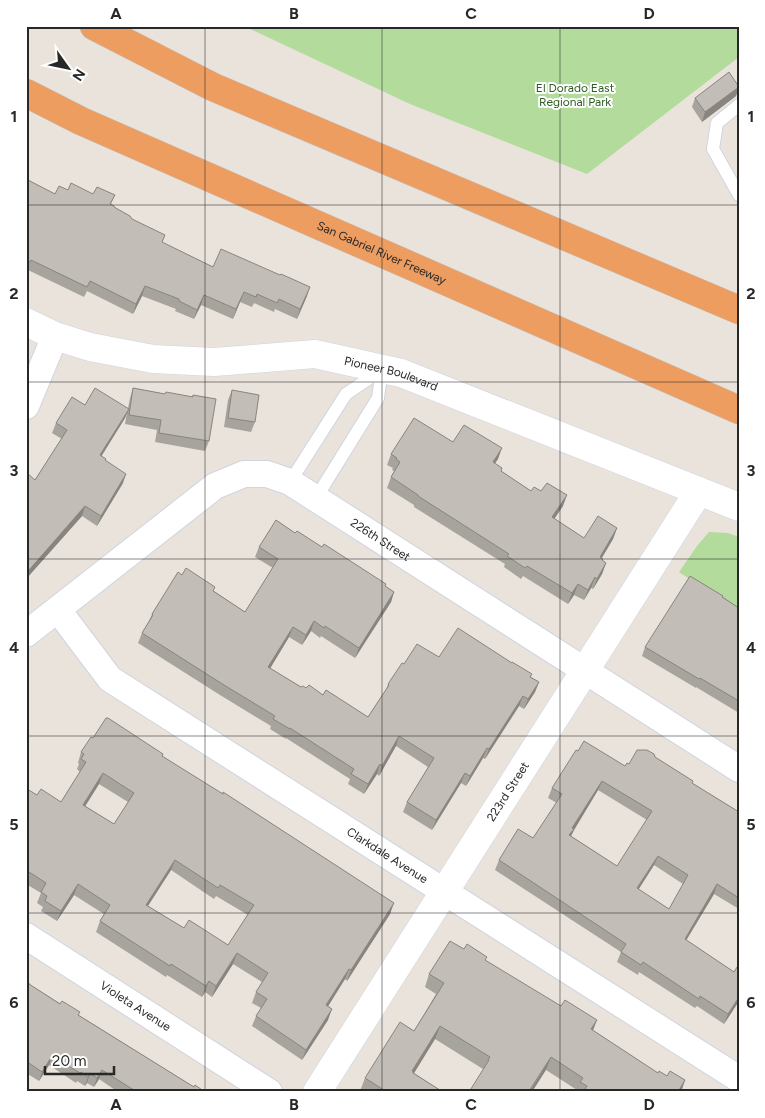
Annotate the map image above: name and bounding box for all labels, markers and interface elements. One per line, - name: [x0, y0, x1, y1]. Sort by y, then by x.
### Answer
- text: A: [110, 4, 122, 23]
- text: B: [289, 4, 299, 23]
- text: C: [465, 4, 477, 23]
- text: D: [643, 4, 655, 23]
- north arrow: [42, 42, 92, 92]
- text: N: [68, 66, 89, 84]
- park label: El Dorado East Regional Park: [536, 81, 615, 109]
- text: 1: [11, 107, 17, 126]
- text: 1: [748, 107, 754, 126]
- street label: San Gabriel River Freeway: [315, 219, 449, 288]
- text: 2: [9, 284, 19, 303]
- text: 2: [746, 284, 756, 303]
- street label: Pioneer Boulevard: [343, 354, 440, 394]
- text: 3: [10, 461, 19, 480]
- text: 3: [747, 461, 756, 480]
- street label: 226th Street: [348, 516, 413, 564]
- text: 4: [9, 638, 19, 657]
- text: 4: [746, 638, 756, 657]
- street label: 223rd Street: [484, 759, 532, 824]
- text: 5: [9, 815, 19, 834]
- text: 5: [746, 815, 756, 834]
- street label: Clarkdale Avenue: [344, 824, 431, 886]
- street label: Violeta Avenue: [97, 978, 174, 1034]
- text: 6: [9, 993, 19, 1012]
- text: 6: [746, 993, 756, 1012]
- scale bar: [45, 1043, 114, 1075]
- text: 20 m: [52, 1052, 86, 1070]
- text: A: [110, 1095, 122, 1114]
- text: B: [289, 1095, 299, 1114]
- text: C: [465, 1095, 477, 1114]
- text: D: [643, 1095, 655, 1114]

